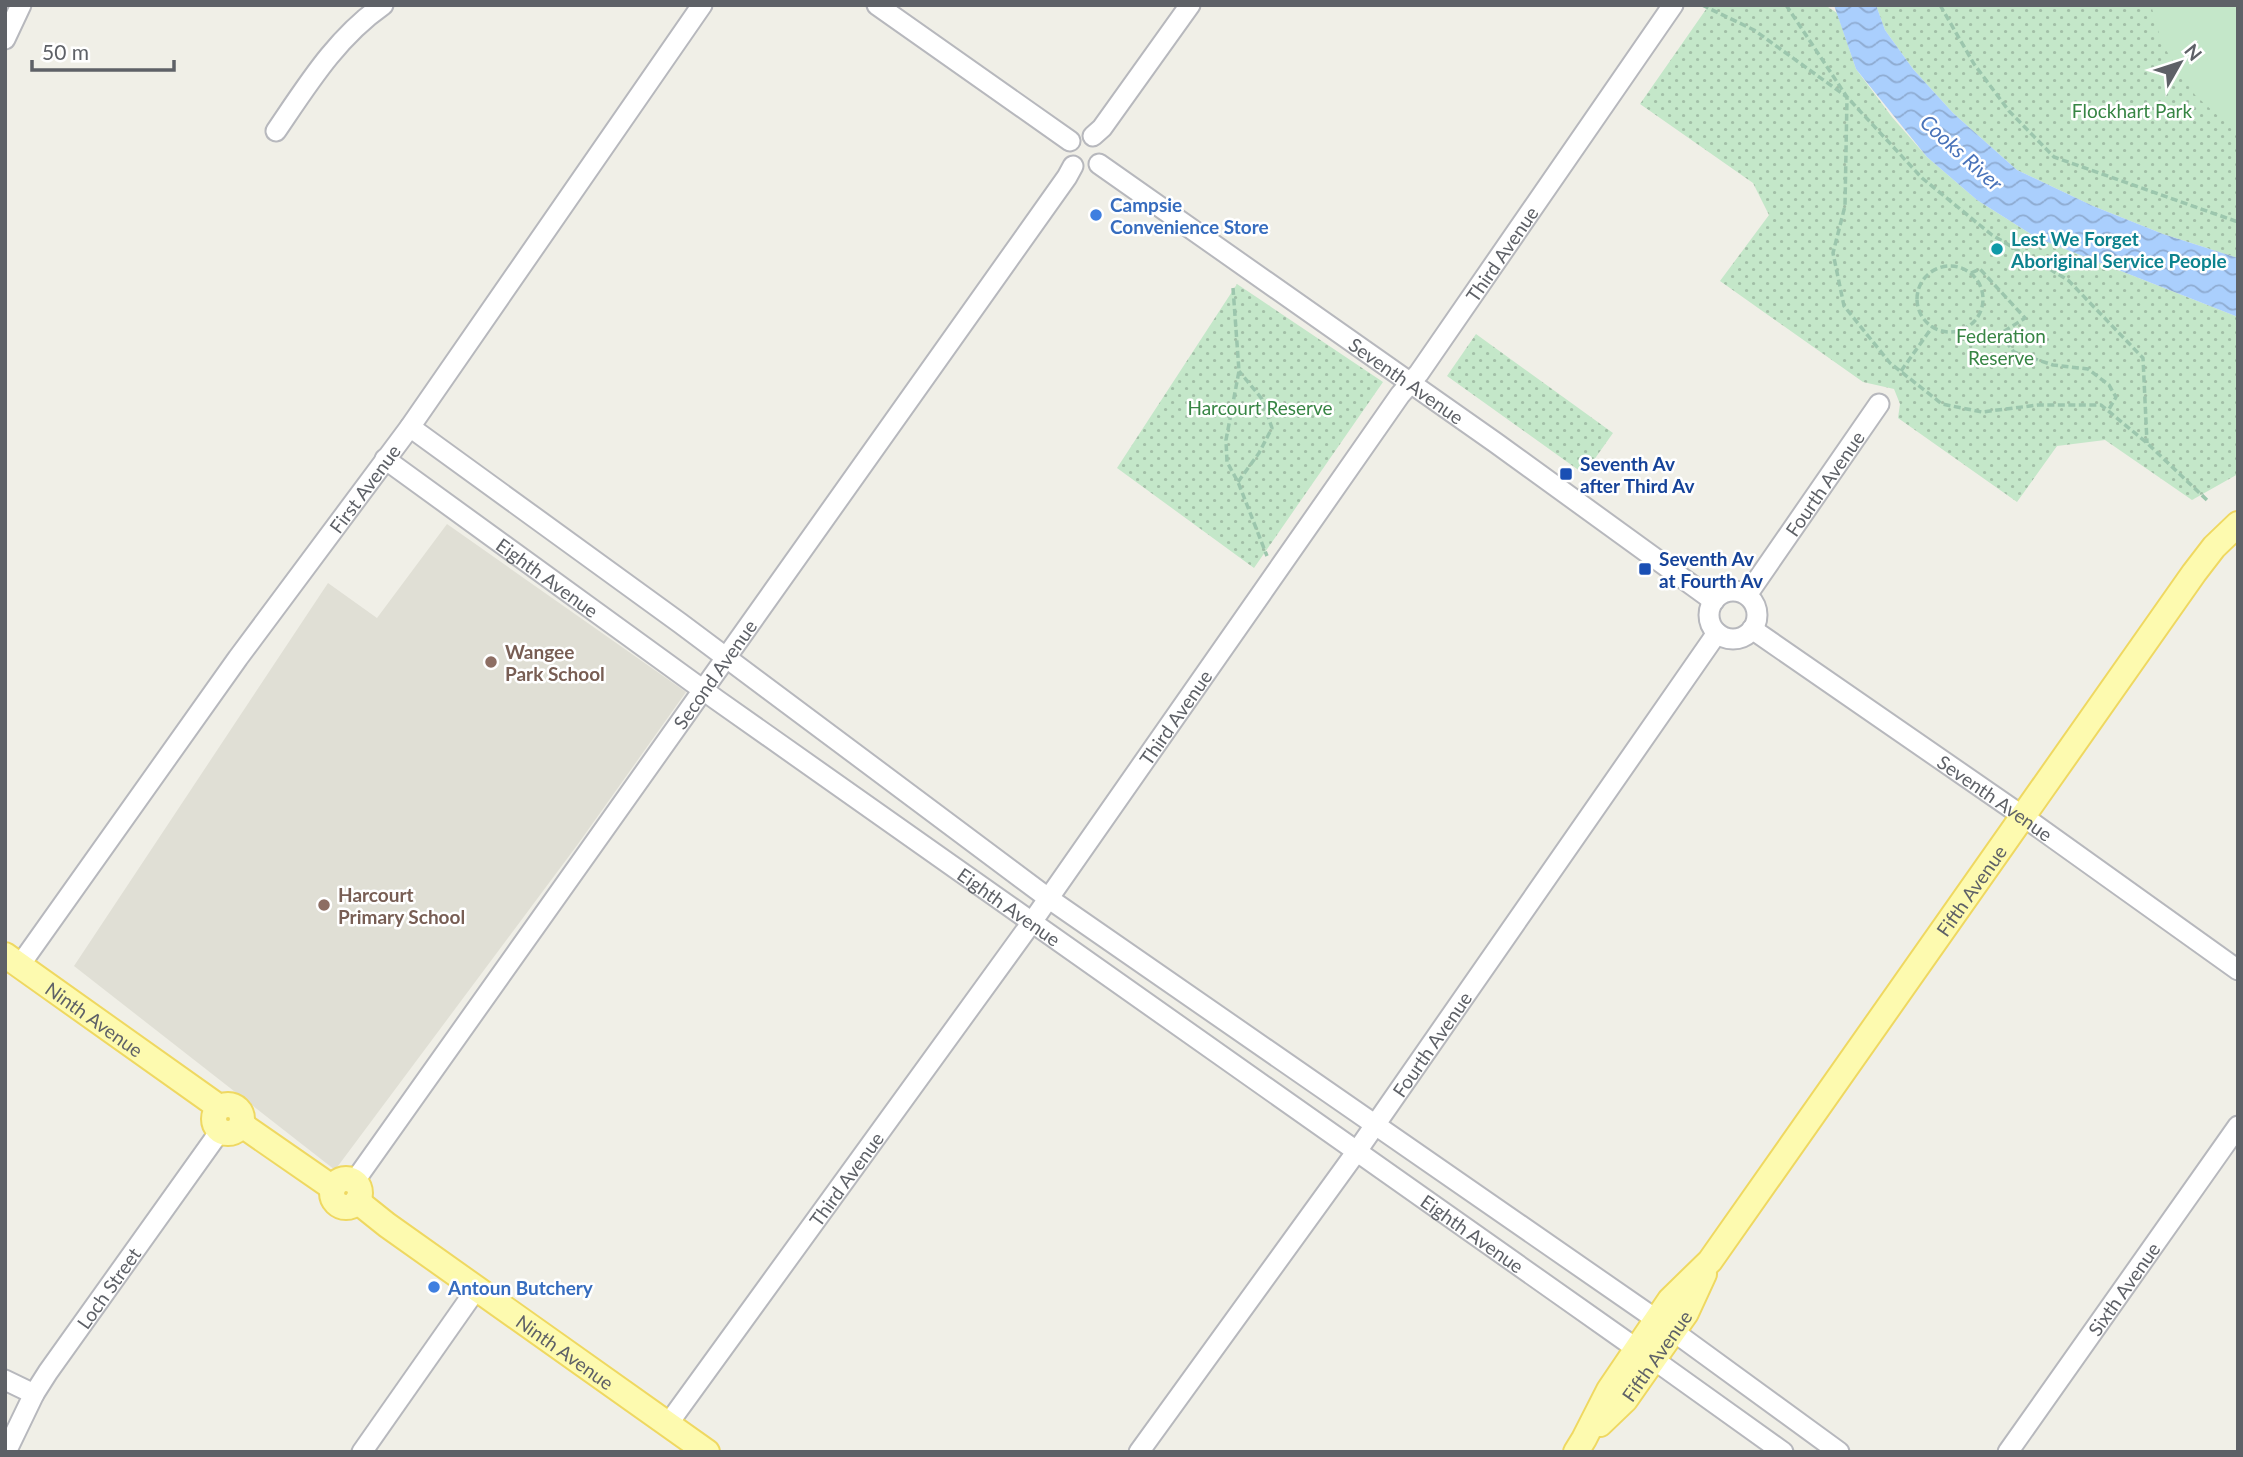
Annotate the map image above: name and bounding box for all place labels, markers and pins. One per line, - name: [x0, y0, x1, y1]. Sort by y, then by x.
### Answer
- place label: Campsie Convenience Store: [1110, 193, 1269, 238]
- marker: Campsie Convenience Store: [1088, 207, 1104, 223]
- place label: Lest We Forget Aboriginal Service People: [2010, 227, 2227, 272]
- marker: Lest We Forget Aboriginal Service People: [1989, 241, 2005, 257]
- place label: Seventh Av after Third Av: [1580, 452, 1695, 497]
- marker: Seventh Av after Third Av: [1558, 466, 1574, 482]
- place label: Seventh Av at Fourth Av: [1659, 547, 1763, 592]
- marker: Seventh Av at Fourth Av: [1637, 561, 1653, 577]
- place label: Wangee Park School: [505, 640, 605, 685]
- marker: Wangee Park School: [483, 654, 499, 670]
- place label: Harcourt Primary School: [338, 883, 465, 928]
- marker: Harcourt Primary School: [316, 897, 332, 913]
- place label: Antoun Butchery: [447, 1276, 594, 1299]
- marker: Antoun Butchery: [426, 1279, 442, 1295]

